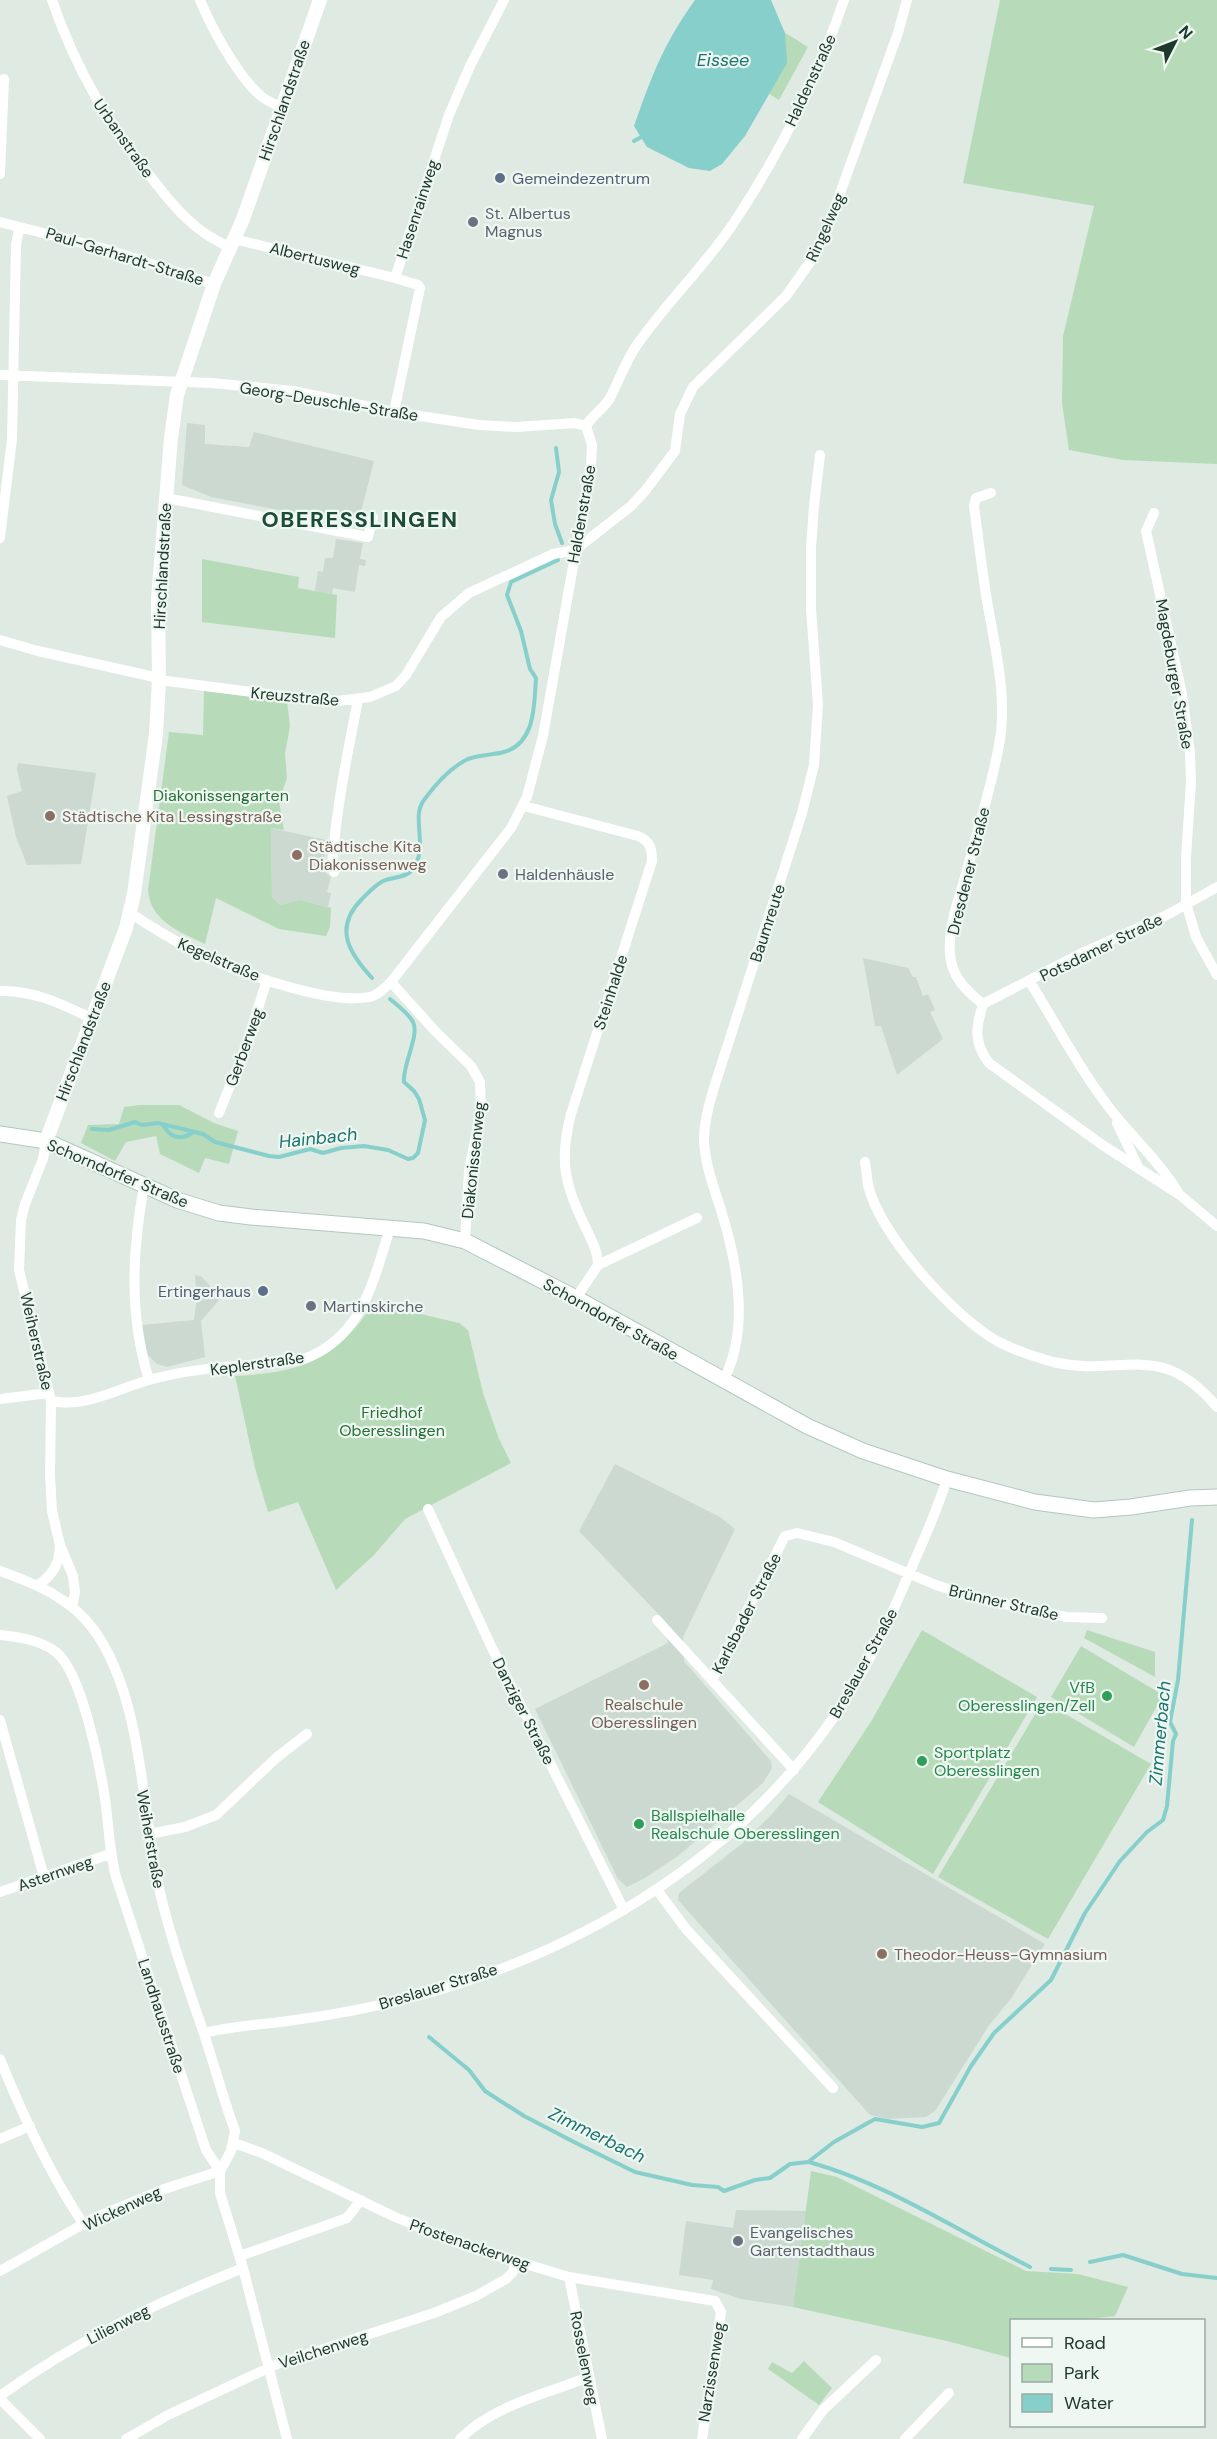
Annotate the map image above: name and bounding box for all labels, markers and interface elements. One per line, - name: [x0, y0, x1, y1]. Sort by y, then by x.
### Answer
- north arrow: [1145, 12, 1205, 72]
- text: N: [1174, 21, 1197, 44]
- street label: Haldenstraße: [780, 31, 841, 130]
- street label: Hirschlandstraße: [254, 37, 315, 163]
- water label: Eissee: [697, 48, 749, 72]
- street label: Urbanstraße: [89, 94, 159, 182]
- street label: Hasenrainweg: [392, 157, 443, 262]
- place label: Gemeindezentrum: [512, 168, 650, 189]
- marker: Gemeindezentrum: [493, 171, 507, 185]
- street label: Ringelweg: [801, 189, 850, 265]
- place label: St. Albertus Magnus: [485, 203, 571, 242]
- marker: St. Albertus Magnus: [466, 215, 480, 229]
- street label: Paul-Gerhardt-Straße: [43, 222, 206, 291]
- street label: Albertusweg: [268, 237, 362, 280]
- street label: Georg-Deuschle-Straße: [238, 377, 420, 426]
- street label: Haldenstraße: [563, 463, 600, 565]
- street label: Hirschlandstraße: [149, 502, 176, 630]
- district label: OBERESSLINGEN: [261, 505, 459, 534]
- street label: Magdeburger Straße: [1151, 597, 1198, 751]
- street label: Kreuzstraße: [250, 682, 340, 711]
- park label: Diakonissengarten: [153, 785, 289, 806]
- street label: Dresdener Straße: [942, 805, 995, 937]
- place label: Städtische Kita Lessingstraße: [62, 806, 282, 827]
- marker: Städtische Kita Lessingstraße: [43, 809, 57, 823]
- place label: Städtische Kita Diakonissenweg: [309, 836, 427, 875]
- marker: Städtische Kita Diakonissenweg: [290, 848, 304, 862]
- place label: Haldenhäusle: [515, 864, 614, 885]
- marker: Haldenhäusle: [496, 867, 510, 881]
- street label: Baumreute: [745, 881, 790, 965]
- street label: Potsdamer Straße: [1036, 909, 1166, 986]
- street label: Kegelstraße: [175, 933, 263, 986]
- street label: Steinhalde: [588, 952, 633, 1033]
- street label: Hirschlandstraße: [51, 978, 116, 1104]
- street label: Gerberweg: [221, 1005, 268, 1089]
- street label: Diakonissenweg: [457, 1100, 490, 1220]
- water label: Hainbach: [278, 1122, 358, 1154]
- street label: Schorndorfer Straße: [44, 1134, 192, 1213]
- street label: Schorndorfer Straße: [539, 1273, 682, 1365]
- place label: Ertingerhaus: [158, 1281, 251, 1302]
- marker: Ertingerhaus: [256, 1284, 270, 1298]
- street label: Weiherstraße: [15, 1290, 58, 1392]
- place label: Martinskirche: [323, 1296, 423, 1317]
- marker: Martinskirche: [304, 1299, 318, 1313]
- street label: Keplerstraße: [209, 1347, 305, 1380]
- park label: Friedhof Oberesslingen: [339, 1402, 445, 1441]
- street label: Karlsbader Straße: [707, 1549, 786, 1677]
- street label: Brünner Straße: [947, 1580, 1061, 1625]
- street label: Breslauer Straße: [825, 1604, 902, 1722]
- street label: Danziger Straße: [488, 1654, 560, 1768]
- place label: VfB Oberesslingen/Zell: [958, 1677, 1095, 1716]
- marker: Realschule Oberesslingen: [637, 1678, 651, 1692]
- water label: Zimmerbach: [1143, 1680, 1177, 1786]
- marker: VfB Oberesslingen/Zell: [1100, 1689, 1114, 1703]
- place label: Realschule Oberesslingen: [591, 1694, 697, 1733]
- place label: Sportplatz Oberesslingen: [934, 1742, 1040, 1781]
- marker: Sportplatz Oberesslingen: [915, 1754, 929, 1768]
- street label: Weiherstraße: [131, 1788, 170, 1890]
- place label: Ballspielhalle Realschule Oberesslingen: [651, 1805, 840, 1844]
- marker: Ballspielhalle Realschule Oberesslingen: [632, 1817, 646, 1831]
- street label: Asternweg: [15, 1851, 96, 1896]
- place label: Theodor-Heuss-Gymnasium: [894, 1944, 1107, 1965]
- marker: Theodor-Heuss-Gymnasium: [875, 1947, 889, 1961]
- street label: Landhausstraße: [133, 1956, 190, 2076]
- street label: Breslauer Straße: [376, 1958, 500, 2014]
- water label: Zimmerbach: [545, 2101, 649, 2169]
- street label: Wickenweg: [80, 2181, 165, 2236]
- street label: Pfostenackerweg: [407, 2214, 533, 2275]
- place label: Evangelisches Gartenstadthaus: [750, 2222, 875, 2261]
- marker: Evangelisches Gartenstadthaus: [731, 2234, 745, 2248]
- street label: Lilienweg: [83, 2300, 153, 2349]
- street label: Rosselenweg: [565, 2309, 604, 2407]
- legend: [1010, 2319, 1205, 2427]
- street label: Narzissenweg: [693, 2320, 730, 2424]
- street label: Veilchenweg: [276, 2325, 371, 2374]
- text: Road: [1064, 2331, 1106, 2355]
- text: Park: [1064, 2361, 1100, 2385]
- text: Water: [1064, 2391, 1114, 2415]

